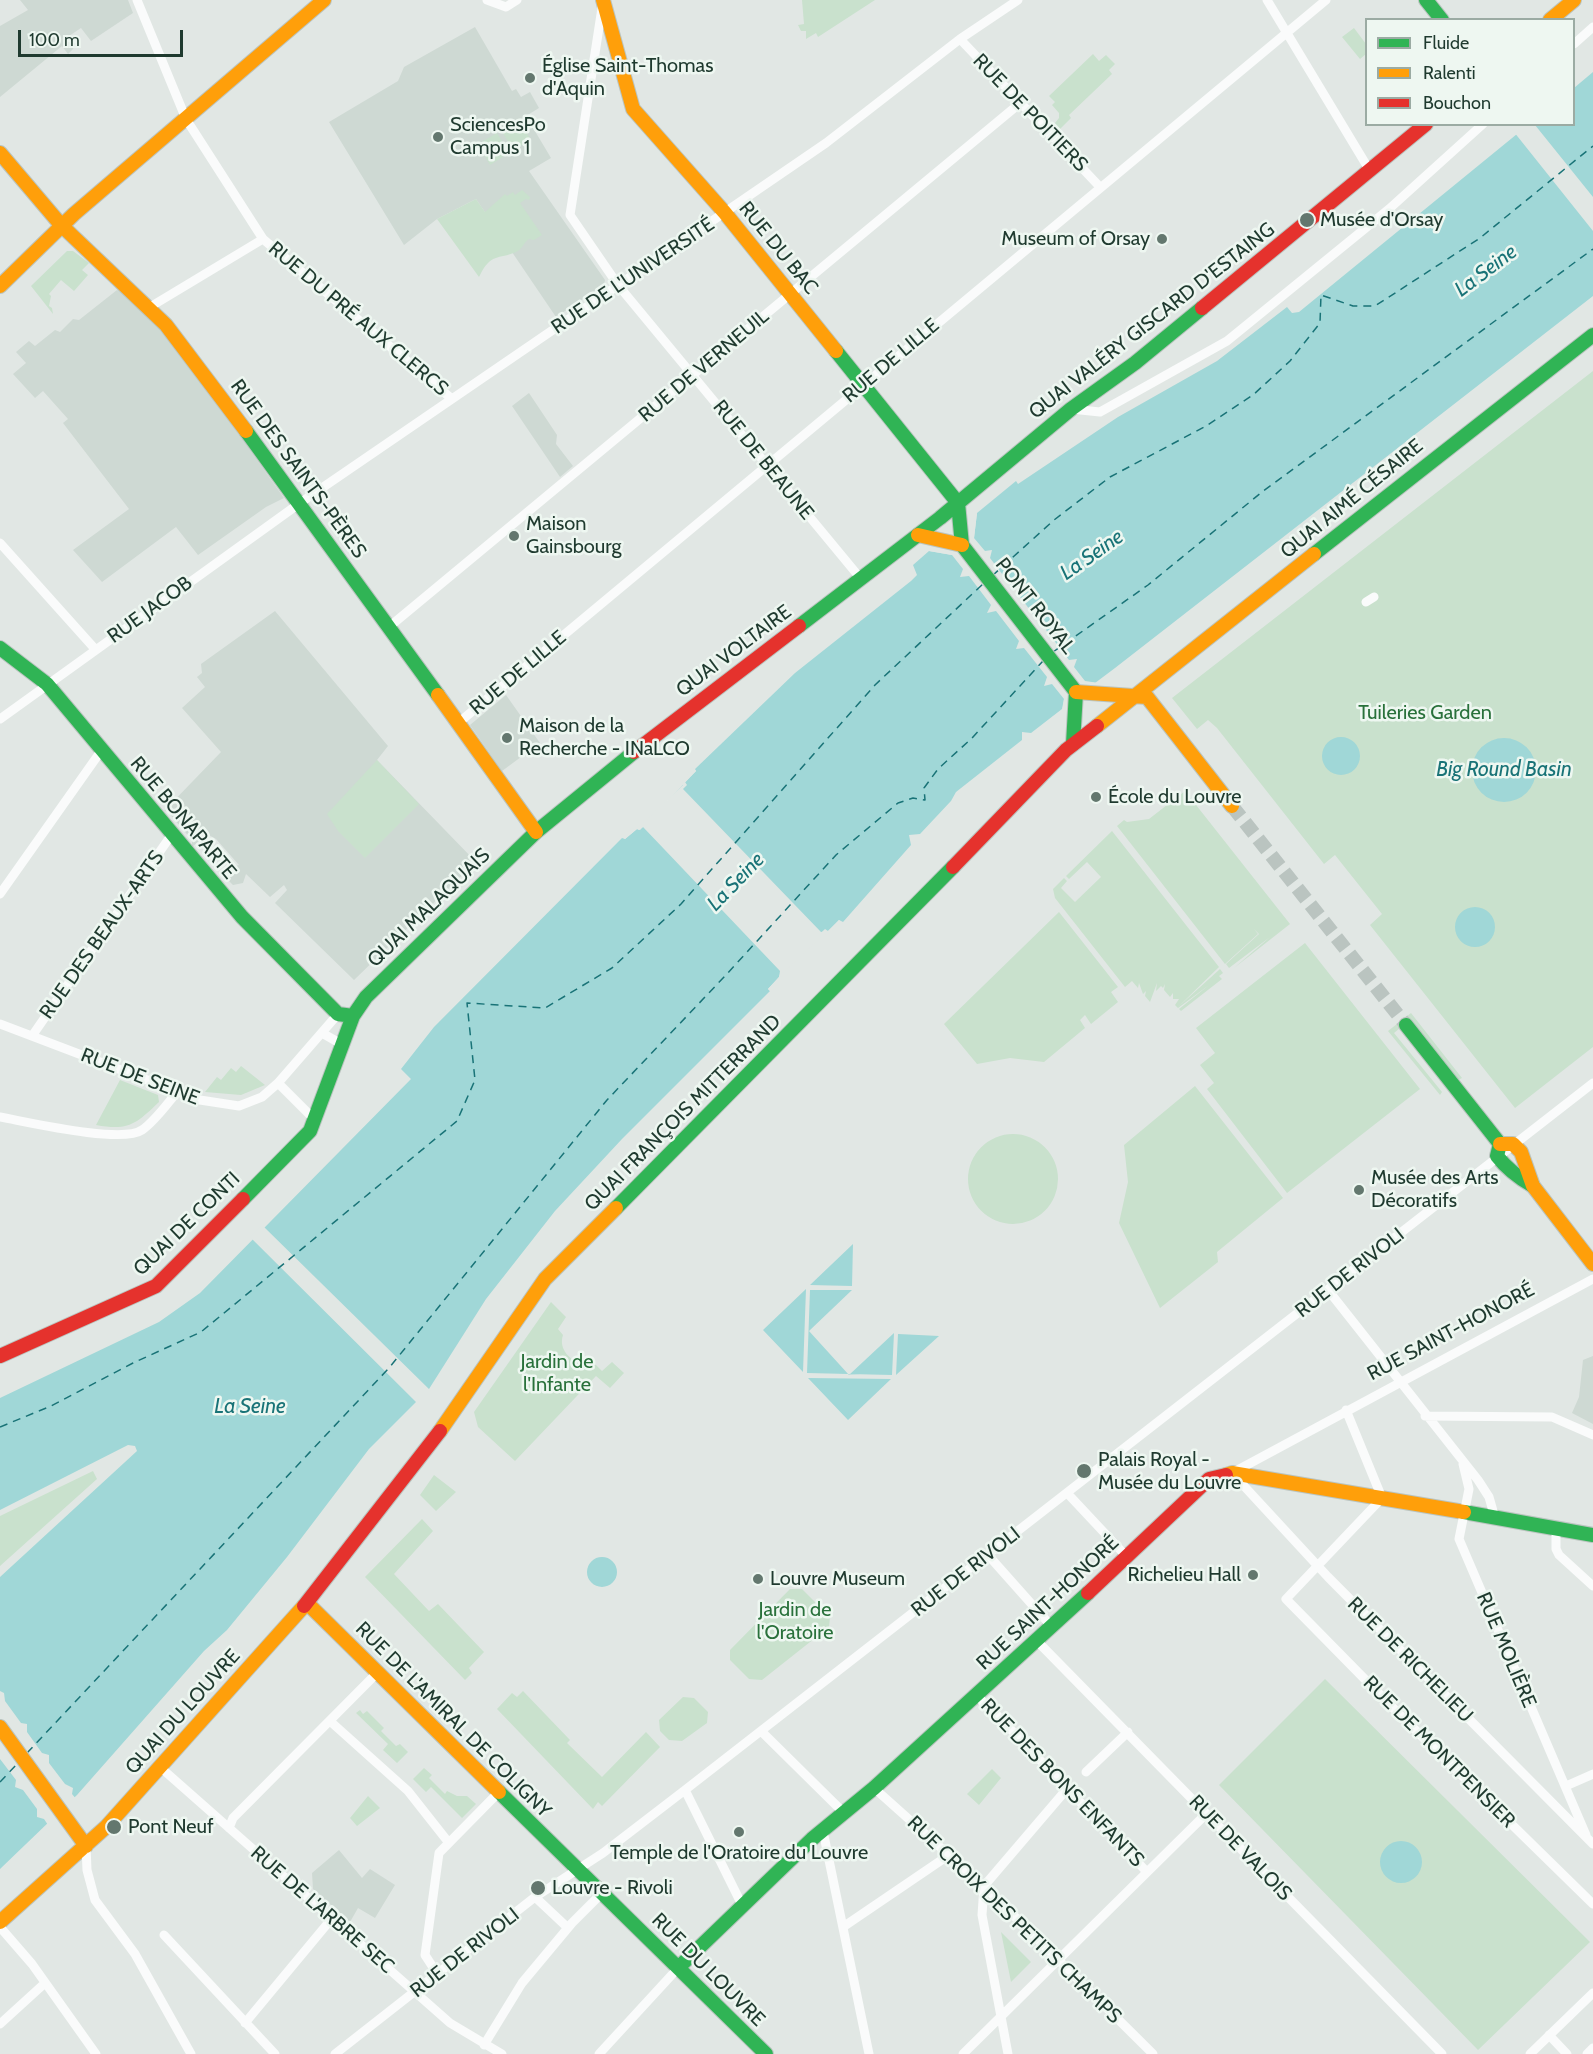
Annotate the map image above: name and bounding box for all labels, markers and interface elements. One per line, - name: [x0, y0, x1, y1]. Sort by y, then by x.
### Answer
- scale bar: [21, 18, 186, 56]
- legend: [1365, 18, 1575, 126]
- text: 100 m: [29, 29, 80, 51]
- text: Fluide: [1423, 32, 1469, 54]
- street label: RUE DE POITIERS: [968, 49, 1092, 177]
- place label: Église Saint-Thomas d'Aquin: [542, 54, 713, 101]
- text: Ralenti: [1423, 62, 1476, 84]
- marker: Église Saint-Thomas d'Aquin: [523, 71, 537, 85]
- text: Bouchon: [1423, 92, 1491, 114]
- place label: SciencesPo Campus 1: [450, 113, 546, 160]
- marker: SciencesPo Campus 1: [431, 130, 445, 144]
- street label: RUE DU BAC: [733, 197, 823, 299]
- place label: Musée d'Orsay: [1320, 208, 1443, 232]
- marker: Musée d'Orsay: [1298, 211, 1316, 229]
- street label: RUE DE L'UNIVERSITÉ: [547, 213, 719, 339]
- street label: QUAI VALÉRY GISCARD D'ESTAING: [1024, 218, 1280, 424]
- place label: Museum of Orsay: [1001, 227, 1150, 251]
- marker: Museum of Orsay: [1155, 232, 1169, 246]
- street label: RUE DU PRÉ AUX CLERCS: [263, 237, 453, 401]
- water label: La Seine: [1450, 239, 1522, 303]
- street label: RUE DE VERNEUIL: [634, 305, 774, 427]
- street label: RUE DE LILLE: [838, 314, 944, 408]
- street label: RUE DES SAINTS-PÈRES: [225, 375, 371, 563]
- street label: RUE DE BEAUNE: [707, 395, 819, 525]
- street label: QUAI AIMÉ CÉSAIRE: [1276, 434, 1428, 564]
- place label: Maison Gainsbourg: [526, 512, 621, 559]
- water label: La Seine: [1056, 524, 1128, 586]
- marker: Maison Gainsbourg: [507, 529, 521, 543]
- street label: PONT ROYAL: [990, 553, 1080, 659]
- street label: RUE JACOB: [103, 571, 197, 649]
- street label: QUAI VOLTAIRE: [672, 600, 796, 702]
- street label: RUE DE LILLE: [465, 626, 571, 720]
- park label: Tuileries Garden: [1358, 701, 1492, 725]
- place label: Maison de la Recherche - INaLCO: [519, 714, 690, 761]
- marker: Maison de la Recherche - INaLCO: [500, 731, 514, 745]
- street label: RUE BONAPARTE: [125, 752, 241, 884]
- water label: Big Round Basin: [1436, 757, 1572, 783]
- place label: École du Louvre: [1108, 785, 1242, 809]
- marker: École du Louvre: [1089, 790, 1103, 804]
- street label: QUAI MALAQUAIS: [363, 844, 495, 972]
- street label: RUE DES BEAUX-ARTS: [35, 846, 169, 1024]
- water label: La Seine: [702, 848, 770, 916]
- street label: QUAI FRANÇOIS MITTERRAND: [580, 1010, 786, 1216]
- street label: RUE DE SEINE: [77, 1043, 203, 1111]
- place label: Musée des Arts Décoratifs: [1371, 1166, 1499, 1213]
- street label: QUAI DE CONTI: [129, 1167, 245, 1281]
- marker: Musée des Arts Décoratifs: [1352, 1183, 1366, 1197]
- street label: RUE DE RIVOLI: [1291, 1223, 1409, 1323]
- street label: RUE SAINT-HONORÉ: [1363, 1278, 1539, 1386]
- park label: Jardin de l'Infante: [521, 1350, 593, 1397]
- water label: La Seine: [214, 1394, 286, 1420]
- place label: Palais Royal - Musée du Louvre: [1098, 1448, 1241, 1495]
- marker: Palais Royal - Musée du Louvre: [1075, 1462, 1093, 1480]
- street label: RUE DE RIVOLI: [907, 1522, 1025, 1622]
- street label: RUE SAINT-HONORÉ: [972, 1531, 1124, 1675]
- place label: Richelieu Hall: [1128, 1563, 1241, 1587]
- place label: Louvre Museum: [770, 1567, 905, 1591]
- marker: Richelieu Hall: [1246, 1568, 1260, 1582]
- marker: Louvre Museum: [751, 1572, 765, 1586]
- street label: RUE MOLIÈRE: [1471, 1589, 1541, 1711]
- street label: RUE DE RICHELIEU: [1342, 1592, 1478, 1728]
- park label: Jardin de l'Oratoire: [756, 1598, 834, 1645]
- street label: RUE DE L'AMIRAL DE COLIGNY: [350, 1617, 556, 1823]
- street label: QUAI DU LOUVRE: [121, 1645, 245, 1779]
- street label: RUE DE MONTPENSIER: [1358, 1671, 1520, 1833]
- street label: RUE DES BONS ENFANTS: [975, 1694, 1149, 1872]
- street label: RUE DE VALOIS: [1184, 1790, 1296, 1906]
- street label: RUE CROIX DES PETITS CHAMPS: [902, 1811, 1126, 2029]
- place label: Pont Neuf: [128, 1815, 214, 1839]
- marker: Pont Neuf: [105, 1818, 123, 1836]
- marker: Temple de l'Oratoire du Louvre: [732, 1825, 746, 1839]
- street label: RUE DE L'ARBRE SEC: [246, 1841, 398, 1979]
- place label: Temple de l'Oratoire du Louvre: [610, 1841, 868, 1865]
- place label: Louvre - Rivoli: [552, 1876, 673, 1900]
- marker: Louvre - Rivoli: [529, 1879, 547, 1897]
- street label: RUE DE RIVOLI: [406, 1903, 524, 2003]
- street label: RUE DU LOUVRE: [646, 1908, 770, 2032]

